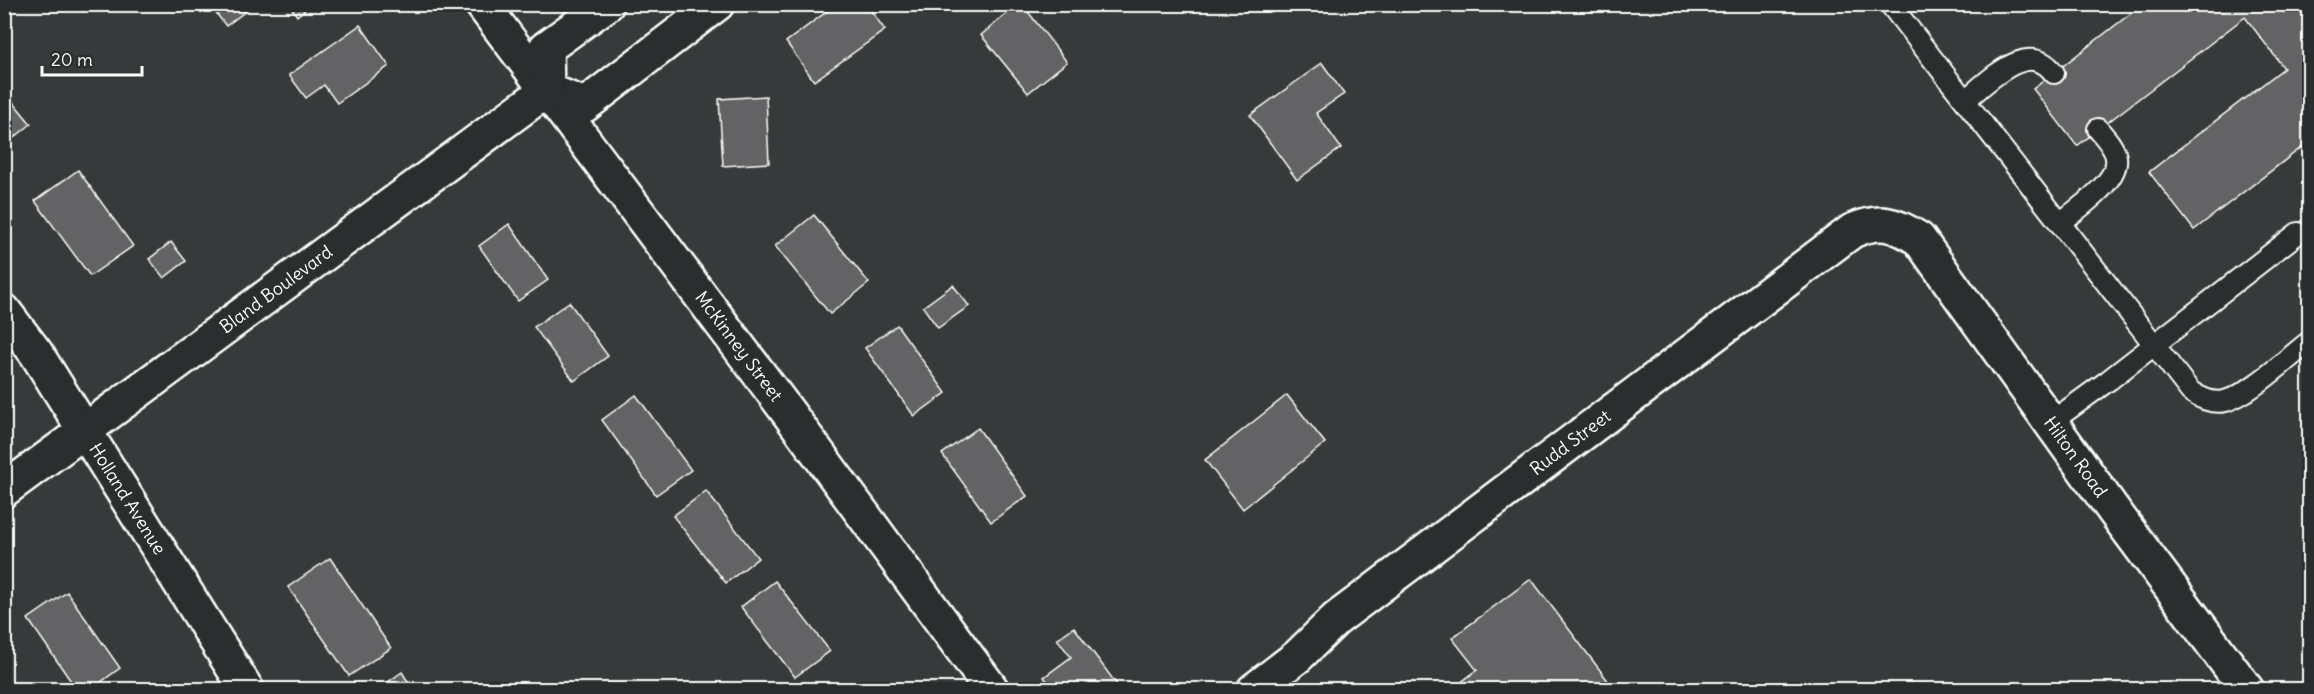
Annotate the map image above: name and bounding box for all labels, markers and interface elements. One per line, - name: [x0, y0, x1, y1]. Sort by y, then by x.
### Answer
- scale bar: [42, 39, 142, 77]
- text: 20 m: [51, 48, 93, 71]
- street label: Bland Boulevard: [215, 240, 337, 338]
- street label: McKinney Street: [690, 286, 788, 406]
- street label: Rudd Street: [1525, 404, 1615, 480]
- street label: Hilton Road: [2039, 412, 2113, 502]
- street label: Holland Avenue: [84, 439, 171, 559]

